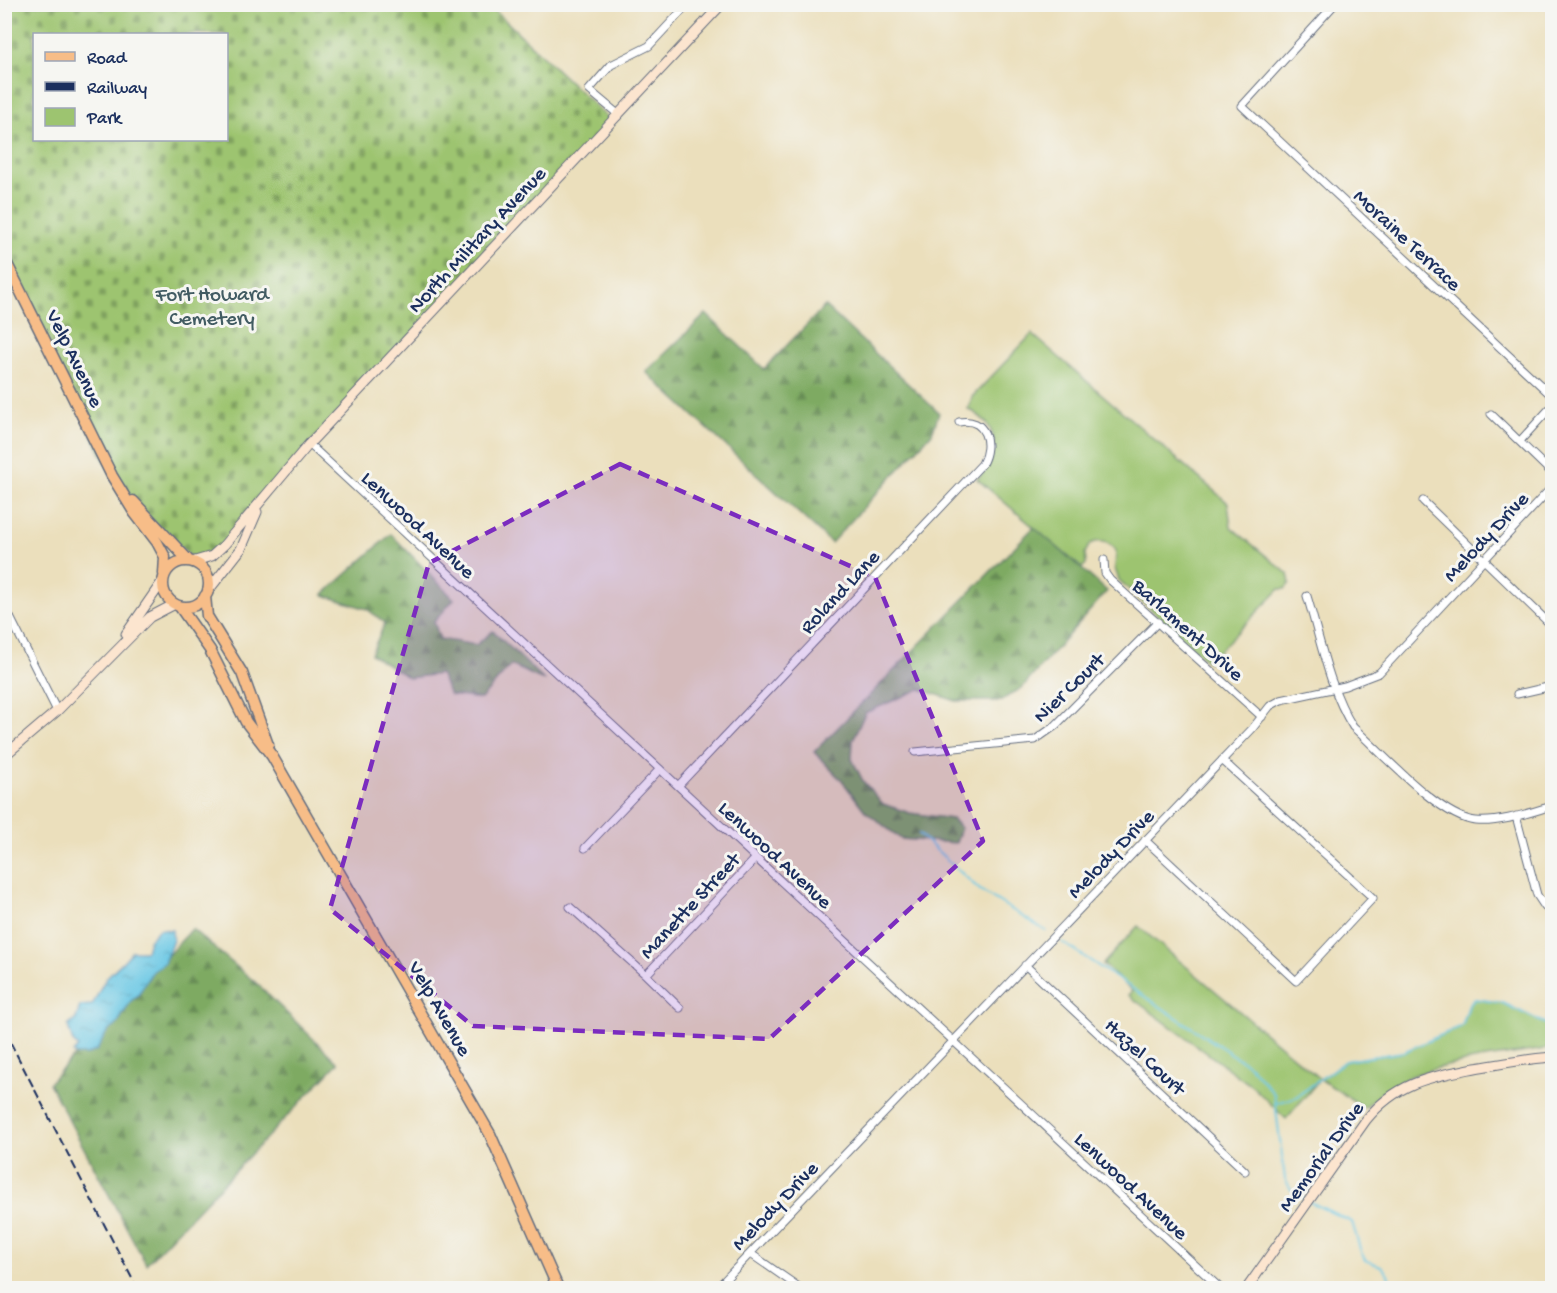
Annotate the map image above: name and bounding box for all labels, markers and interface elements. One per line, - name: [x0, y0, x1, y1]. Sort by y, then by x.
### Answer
- legend: [33, 33, 228, 141]
- text: Road: [87, 49, 128, 70]
- text: Railway: [87, 79, 147, 100]
- text: Park: [86, 109, 123, 130]
- street label: North Military Avenue: [404, 162, 554, 320]
- street label: Moraine Terrace: [1347, 185, 1466, 299]
- park label: Fort Howard Cemetery: [154, 284, 270, 333]
- street label: Velp Avenue: [38, 306, 108, 414]
- street label: Lenwood Avenue: [354, 467, 480, 587]
- street label: Melody Drive: [1439, 487, 1536, 589]
- street label: Roland Lane: [796, 545, 888, 641]
- street label: Barlament Drive: [1125, 574, 1248, 689]
- street label: Nier Court: [1030, 648, 1113, 730]
- street label: Lenwood Avenue: [711, 797, 837, 917]
- street label: Melody Drive: [1064, 805, 1162, 905]
- street label: Manette Street: [636, 847, 749, 966]
- street label: Velp Avenue: [400, 957, 476, 1063]
- street label: Hazel Court: [1098, 1015, 1191, 1104]
- street label: Memorial Drive: [1274, 1097, 1372, 1218]
- street label: Lenwood Avenue: [1067, 1128, 1193, 1248]
- street label: Melody Drive: [728, 1157, 826, 1257]

